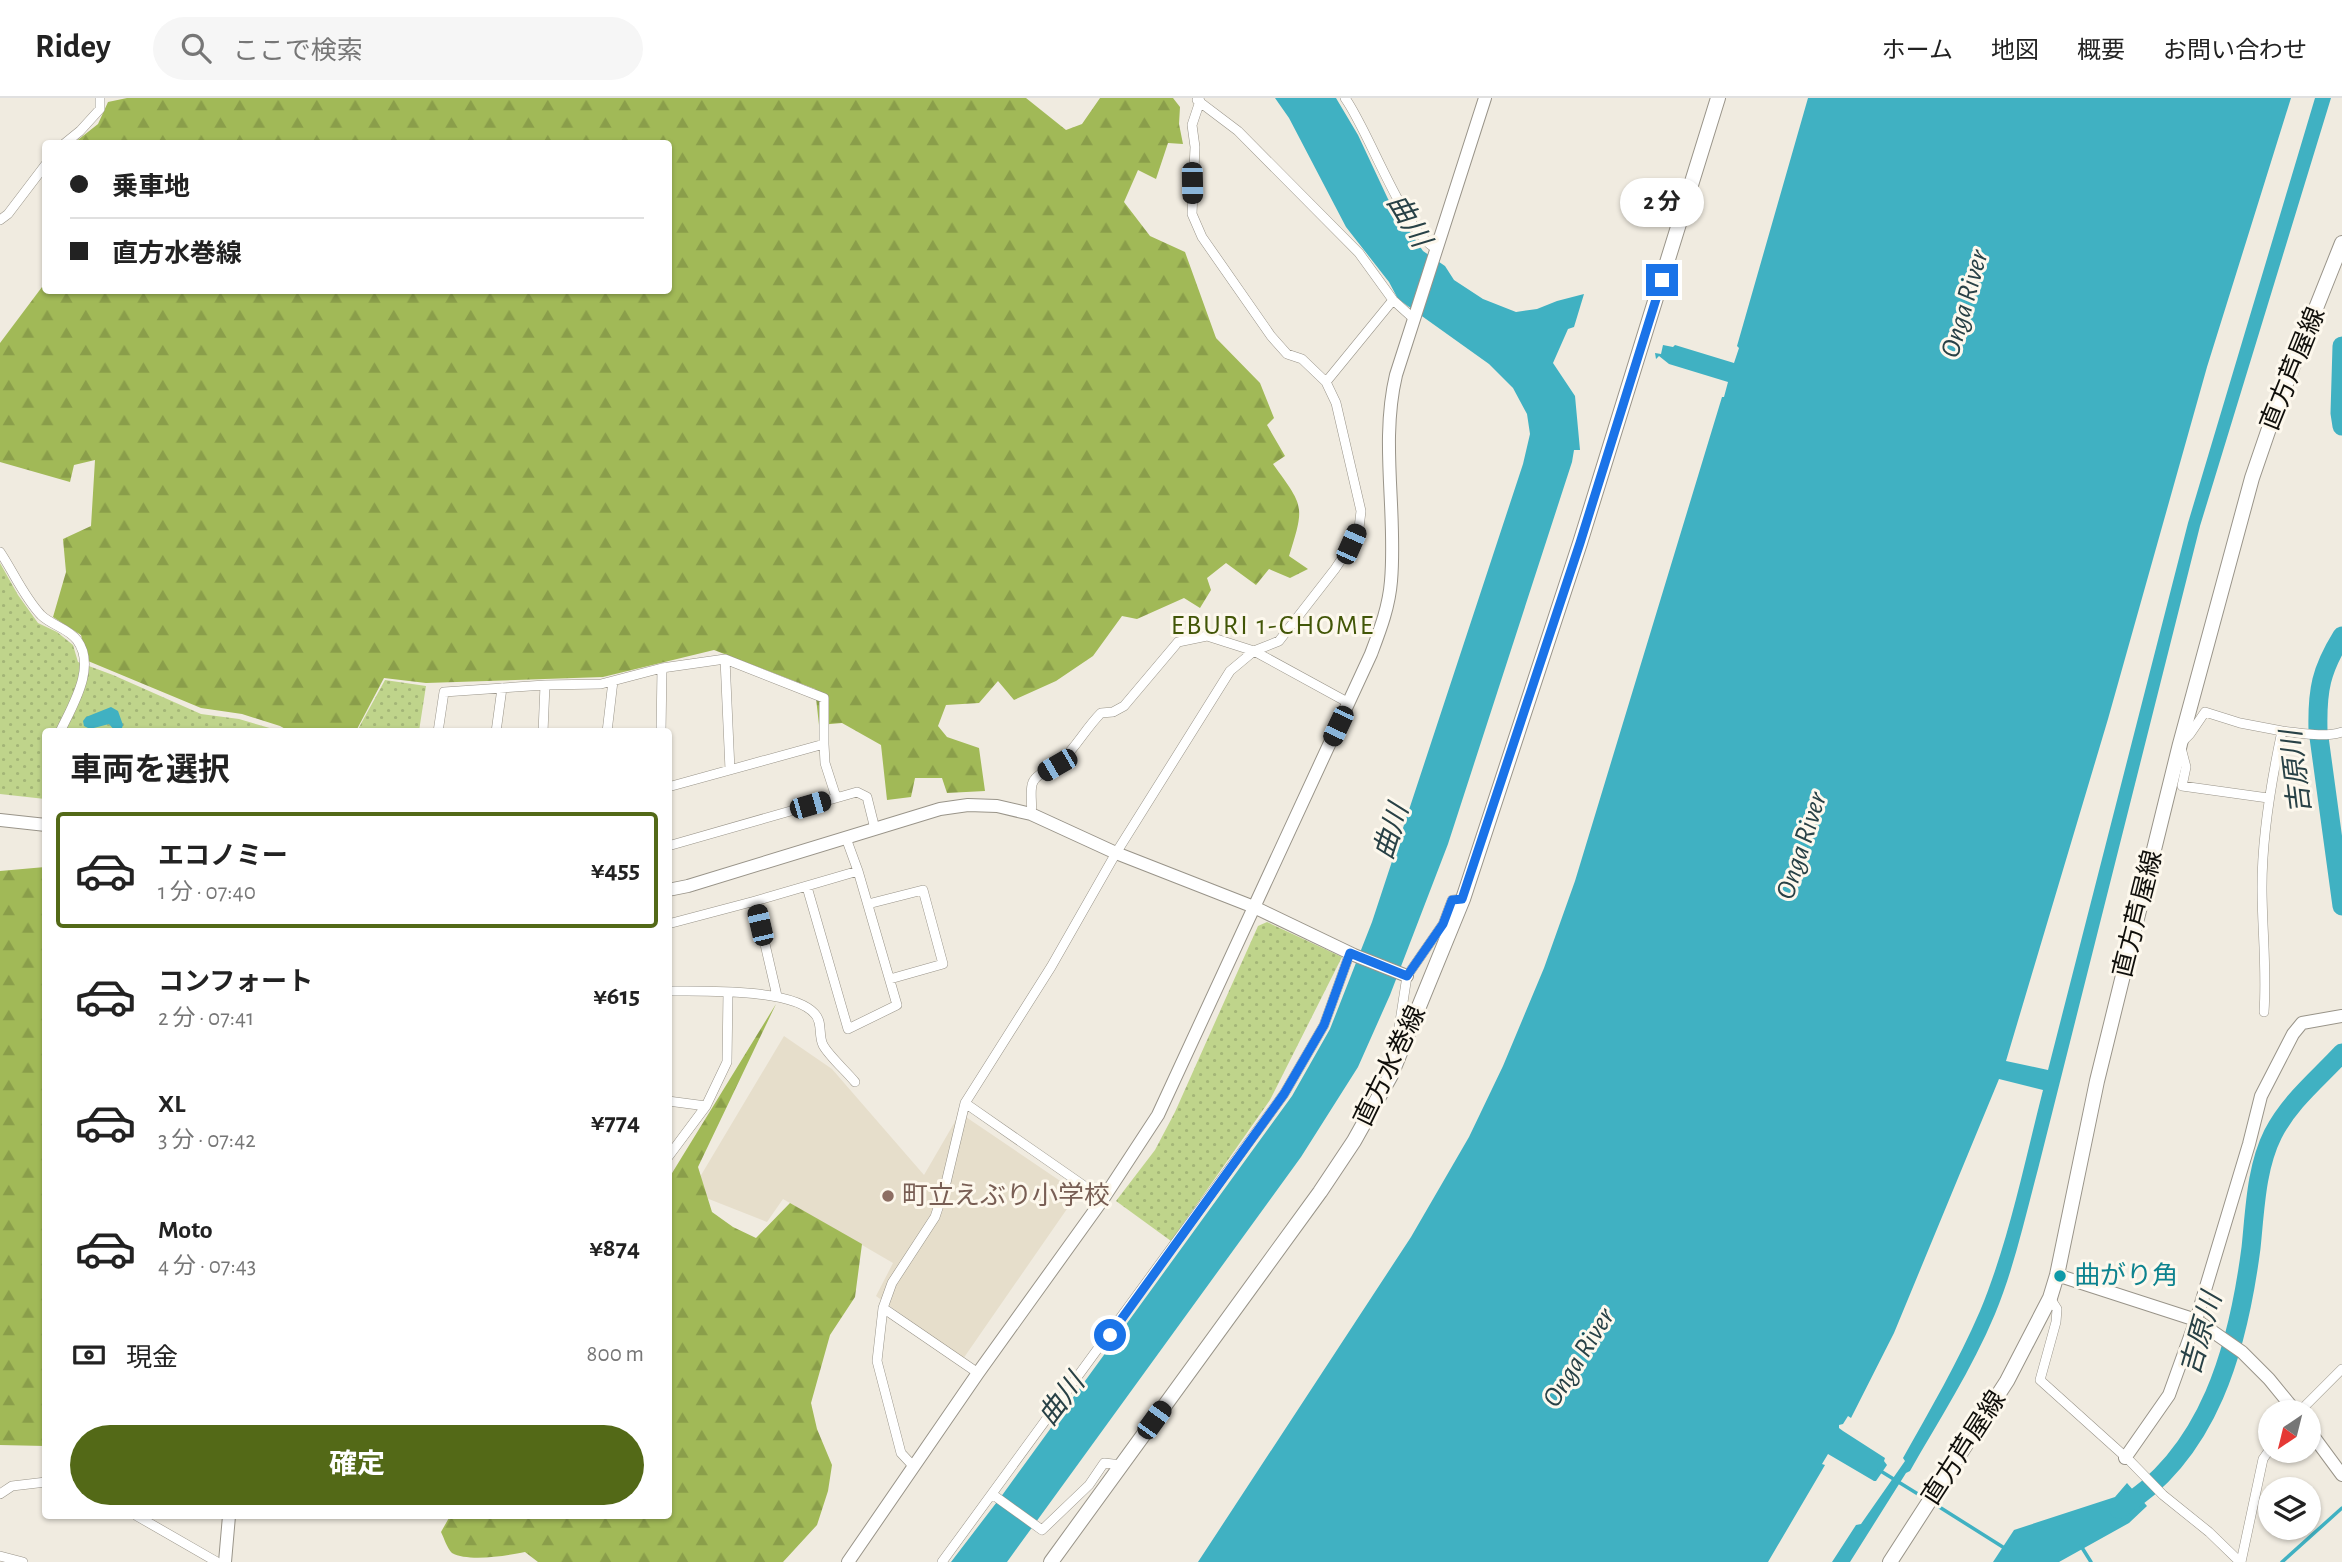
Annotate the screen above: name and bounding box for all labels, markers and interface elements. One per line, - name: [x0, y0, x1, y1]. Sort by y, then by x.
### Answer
- search box: [153, 17, 643, 80]
- icon: search: [177, 29, 215, 67]
- text: Ridey: [35, 31, 111, 64]
- text: ここで検索: [233, 38, 363, 64]
- text: ホーム: [1882, 39, 1953, 63]
- text: 地図: [1991, 39, 2039, 63]
- text: 概要: [2077, 39, 2125, 63]
- text: お問い合わせ: [2163, 39, 2307, 63]
- car: [1182, 162, 1203, 204]
- text: 乗車地: [112, 174, 190, 200]
- callout: 2 分: [1620, 178, 1704, 228]
- water label: 曲川: [1382, 189, 1438, 255]
- text: 2 分: [1643, 191, 1681, 214]
- text: 直方水巻線: [112, 241, 242, 267]
- water label: Onga River: [1936, 246, 1994, 361]
- route end: [1646, 264, 1678, 296]
- street label: 直方芦屋線: [2255, 303, 2329, 434]
- car: [1333, 521, 1370, 567]
- district label: EBURI 1-CHOME: [1171, 612, 1375, 640]
- car: [1320, 703, 1357, 749]
- water label: 吉原川: [2276, 726, 2316, 816]
- car: [1034, 745, 1081, 785]
- text: 車両を選択: [70, 754, 230, 786]
- water label: Onga River: [1772, 788, 1833, 903]
- car: [787, 789, 834, 821]
- water label: 曲川: [1368, 798, 1415, 863]
- icon: car: [74, 839, 137, 902]
- text: エコノミー: [158, 843, 288, 869]
- street label: 直方芦屋線: [2108, 847, 2166, 980]
- text: ¥455: [591, 857, 640, 883]
- text: 1 分 · 07:40: [158, 881, 256, 904]
- car: [746, 902, 775, 948]
- icon: car: [74, 965, 137, 1028]
- text: コンフォート: [158, 969, 313, 995]
- text: ¥615: [593, 983, 640, 1009]
- street label: 直方水巻線: [1348, 1001, 1430, 1130]
- text: 2 分 · 07:41: [158, 1007, 254, 1030]
- icon: car: [74, 1091, 137, 1154]
- text: XL: [158, 1091, 185, 1117]
- text: ¥774: [591, 1109, 640, 1135]
- text: 3 分 · 07:42: [158, 1129, 256, 1152]
- place label: 町立えぶり小学校: [902, 1181, 1110, 1209]
- marker: 町立えぶり小学校: [880, 1188, 896, 1204]
- icon: car: [74, 1217, 137, 1280]
- text: Moto: [158, 1217, 213, 1243]
- text: ¥874: [589, 1235, 640, 1261]
- text: 4 分 · 07:43: [158, 1255, 256, 1278]
- place label: 曲がり角: [2074, 1261, 2178, 1289]
- marker: 曲がり角: [2052, 1268, 2068, 1284]
- water label: 吉原川: [2175, 1286, 2228, 1378]
- water label: Onga River: [1538, 1303, 1621, 1412]
- route start: [1094, 1319, 1126, 1351]
- icon: cash: [70, 1336, 108, 1374]
- text: 800 m: [587, 1343, 644, 1366]
- text: 現金: [126, 1345, 178, 1371]
- water label: 曲川: [1032, 1366, 1092, 1431]
- street label: 直方芦屋線: [1916, 1385, 2010, 1510]
- car: [1134, 1397, 1175, 1443]
- north arrow: [2258, 1400, 2320, 1463]
- map controls: [2258, 1400, 2321, 1540]
- button: 確定: [70, 1425, 644, 1505]
- button: layers: [2258, 1477, 2321, 1540]

